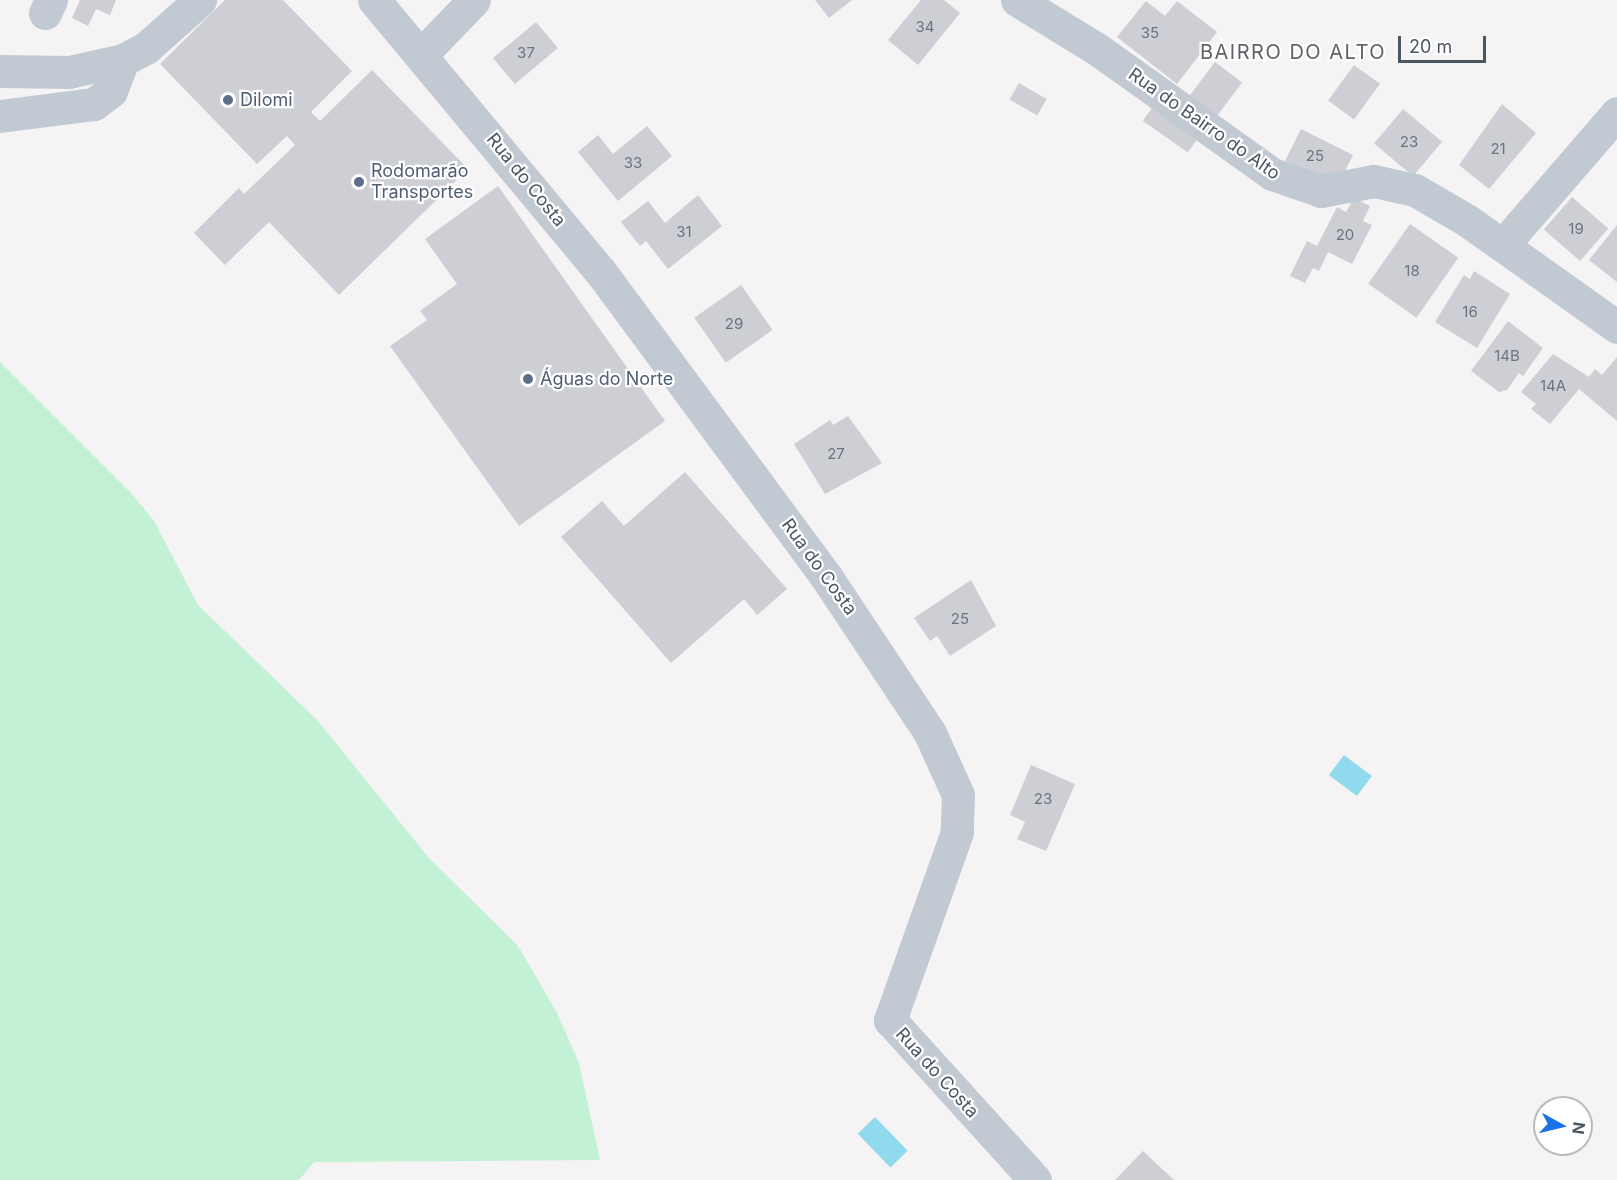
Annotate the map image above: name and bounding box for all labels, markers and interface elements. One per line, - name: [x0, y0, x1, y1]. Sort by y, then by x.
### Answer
- house number: 34: [916, 18, 934, 36]
- house number: 35: [1141, 24, 1159, 42]
- scale bar: [1401, 24, 1490, 62]
- text: 20 m: [1409, 36, 1452, 57]
- district label: BAIRRO DO ALTO: [1200, 40, 1386, 64]
- house number: 37: [517, 44, 535, 62]
- street label: Rua do Bairro do Alto: [1124, 63, 1284, 185]
- place label: Dilomi: [240, 89, 293, 111]
- marker: Dilomi: [221, 93, 235, 107]
- street label: Rua do Costa: [482, 129, 570, 231]
- house number: 23: [1400, 133, 1418, 151]
- house number: 21: [1490, 140, 1506, 158]
- house number: 25: [1306, 147, 1324, 165]
- house number: 33: [624, 154, 642, 172]
- place label: Rodomarão Transportes: [371, 161, 473, 204]
- marker: Rodomarão Transportes: [352, 175, 366, 189]
- house number: 19: [1568, 220, 1584, 238]
- house number: 31: [676, 223, 692, 241]
- house number: 20: [1336, 226, 1354, 244]
- house number: 18: [1404, 262, 1420, 280]
- house number: 16: [1462, 303, 1478, 321]
- house number: 29: [725, 315, 743, 333]
- house number: 14B: [1494, 347, 1520, 365]
- place label: Águas do Norte: [540, 368, 673, 390]
- marker: Águas do Norte: [521, 372, 535, 386]
- house number: 14A: [1540, 377, 1566, 395]
- house number: 27: [827, 445, 845, 463]
- street label: Rua do Costa: [777, 515, 861, 619]
- house number: 25: [951, 610, 969, 628]
- house number: 23: [1034, 790, 1052, 808]
- street label: Rua do Costa: [891, 1023, 983, 1123]
- north arrow: [1533, 1096, 1593, 1156]
- text: N: [1568, 1121, 1590, 1136]

